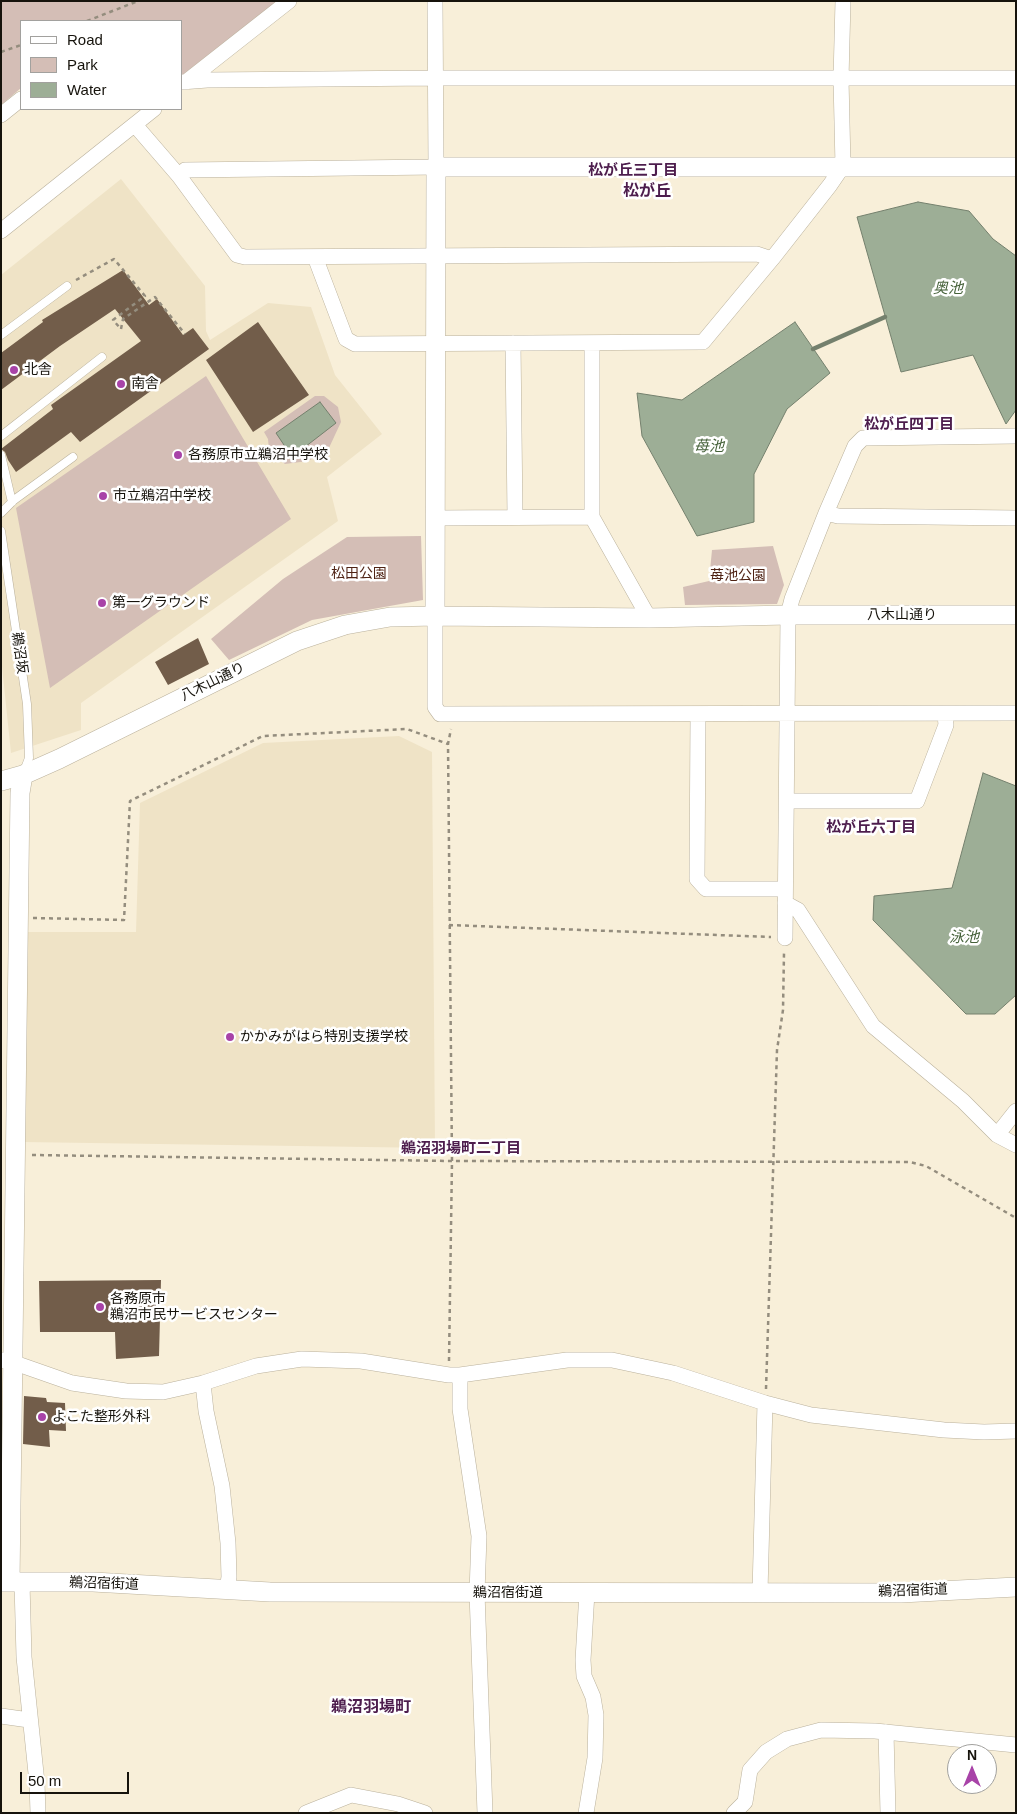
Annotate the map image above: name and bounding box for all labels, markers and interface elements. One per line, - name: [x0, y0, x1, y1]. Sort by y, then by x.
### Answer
- legend: [20, 20, 182, 110]
- text: Road: [67, 31, 103, 48]
- text: Park: [67, 56, 98, 73]
- text: Water: [67, 81, 106, 98]
- district label: 松が丘三丁目: [588, 162, 678, 180]
- district label: 松が丘: [623, 182, 671, 202]
- water label: 奥池: [933, 280, 963, 298]
- place label: 北舎: [24, 362, 52, 378]
- marker: 北舎: [8, 364, 20, 376]
- place label: 南舎: [131, 376, 159, 392]
- marker: 南舎: [115, 378, 127, 390]
- district label: 松が丘四丁目: [864, 416, 954, 434]
- water label: 苺池: [694, 438, 724, 456]
- place label: 各務原市立鵜沼中学校: [188, 447, 328, 463]
- marker: 各務原市立鵜沼中学校: [172, 449, 184, 461]
- place label: 市立鵜沼中学校: [113, 488, 211, 504]
- marker: 市立鵜沼中学校: [97, 490, 109, 502]
- park label: 松田公園: [331, 566, 387, 582]
- park label: 苺池公園: [710, 568, 766, 584]
- place label: 第一グラウンド: [112, 595, 210, 611]
- marker: 第一グラウンド: [96, 597, 108, 609]
- street label: 八木山通り: [867, 607, 937, 623]
- street label: 鵜沼坂: [8, 631, 30, 675]
- street label: 八木山通り: [178, 659, 248, 705]
- district label: 松が丘六丁目: [826, 819, 916, 837]
- water label: 泳池: [949, 929, 979, 947]
- place label: かかみがはら特別支援学校: [240, 1029, 408, 1045]
- marker: かかみがはら特別支援学校: [224, 1031, 236, 1043]
- district label: 鵜沼羽場町二丁目: [401, 1140, 521, 1158]
- place label: 各務原市 鵜沼市民サービスセンター: [110, 1291, 278, 1324]
- marker: 各務原市 鵜沼市民サービスセンター: [94, 1301, 106, 1313]
- place label: よこた整形外科: [52, 1409, 150, 1425]
- marker: よこた整形外科: [36, 1411, 48, 1423]
- street label: 鵜沼宿街道: [69, 1574, 139, 1594]
- street label: 鵜沼宿街道: [878, 1581, 948, 1601]
- street label: 鵜沼宿街道: [473, 1585, 543, 1601]
- district label: 鵜沼羽場町: [331, 1698, 411, 1718]
- north arrow: [947, 1744, 997, 1794]
- text: N: [967, 1747, 977, 1763]
- scale bar: [22, 1762, 131, 1794]
- text: 50 m: [28, 1772, 61, 1789]

